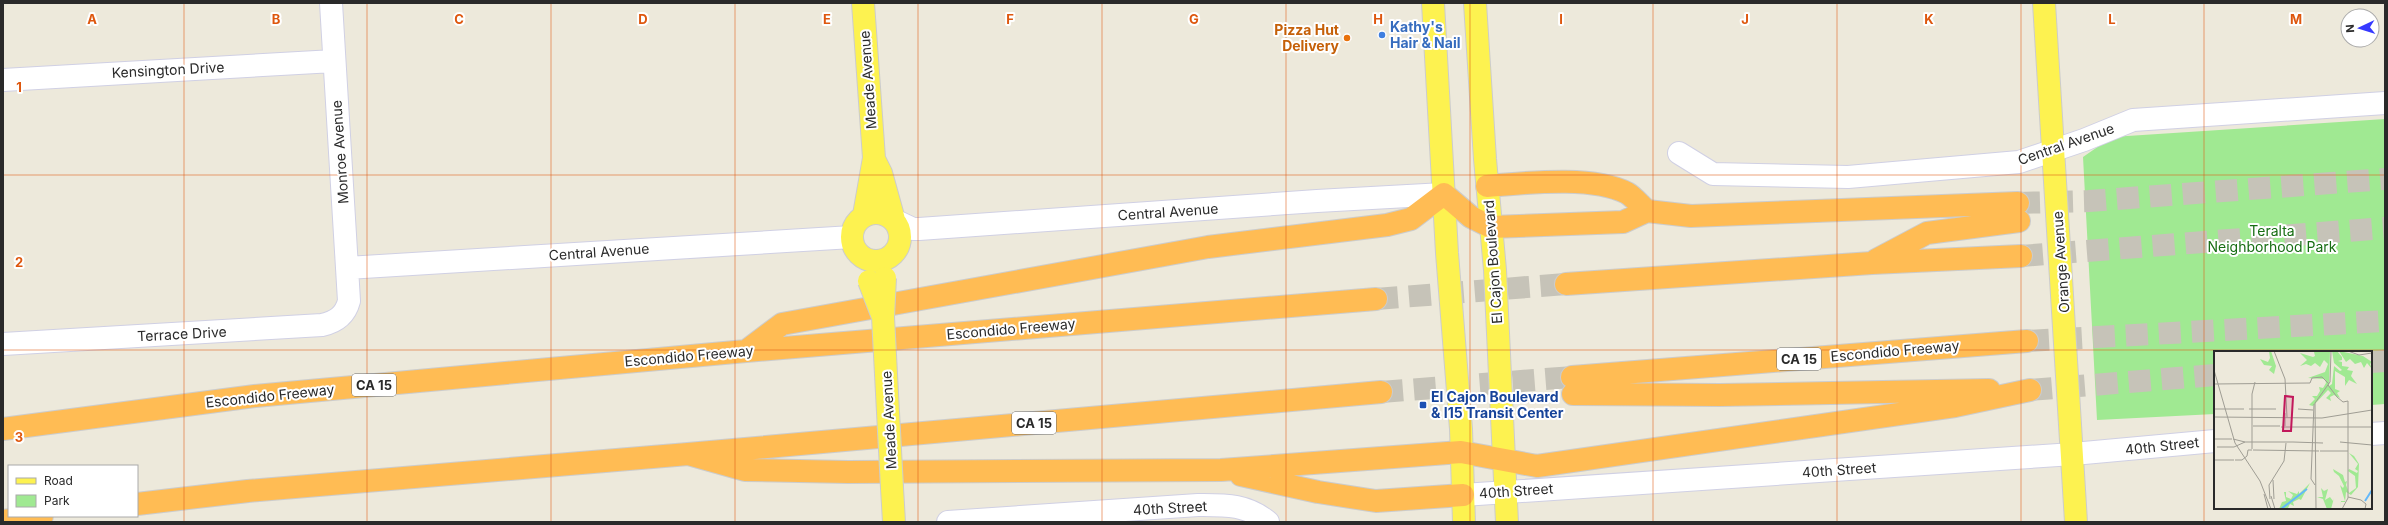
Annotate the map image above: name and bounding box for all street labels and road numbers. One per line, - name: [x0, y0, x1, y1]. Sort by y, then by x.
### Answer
- street label: Meade Avenue: [856, 30, 879, 130]
- street label: Kensington Drive: [111, 58, 225, 81]
- street label: Monroe Avenue: [327, 100, 352, 205]
- street label: Central Avenue: [2015, 119, 2116, 168]
- street label: El Cajon Boulevard: [1480, 199, 1505, 325]
- street label: Central Avenue: [1117, 200, 1219, 223]
- street label: Orange Avenue: [2048, 211, 2073, 313]
- street label: Central Avenue: [548, 240, 650, 263]
- street label: Escondido Freeway: [946, 314, 1076, 343]
- street label: Terrace Drive: [137, 323, 227, 344]
- street label: Escondido Freeway: [1830, 336, 1960, 365]
- street label: Escondido Freeway: [624, 341, 754, 370]
- road number: CA 15: [1777, 348, 1821, 370]
- street label: Meade Avenue: [877, 370, 900, 470]
- road number: CA 15: [352, 374, 396, 396]
- street label: Escondido Freeway: [205, 380, 335, 411]
- road number: CA 15: [1012, 412, 1056, 434]
- street label: 40th Street: [2124, 433, 2200, 458]
- street label: 40th Street: [1801, 458, 1877, 481]
- street label: 40th Street: [1478, 479, 1554, 502]
- street label: 40th Street: [1132, 497, 1208, 518]

